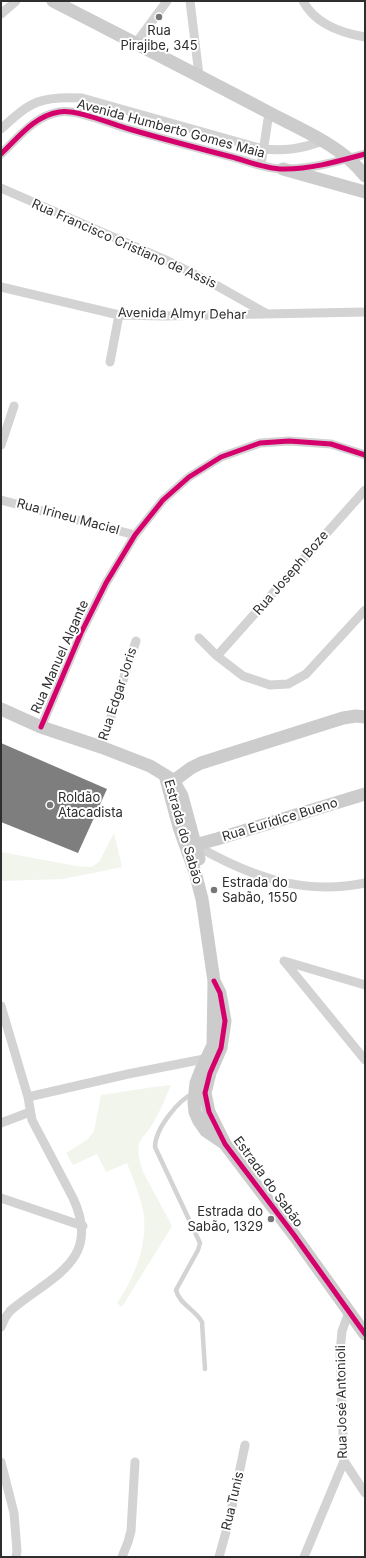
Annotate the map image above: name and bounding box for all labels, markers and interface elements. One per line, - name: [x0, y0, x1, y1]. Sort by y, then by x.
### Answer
- marker: Rua Pirajibe, 345: [154, 12, 164, 22]
- place label: Rua Pirajibe, 345: [120, 23, 198, 54]
- street label: Avenida Humberto Gomes Maia: [75, 96, 267, 162]
- street label: Rua Francisco Cristiano de Assis: [29, 196, 219, 292]
- street label: Avenida Almyr Dehar: [118, 305, 246, 323]
- street label: Rua Irineu Maciel: [15, 496, 121, 538]
- street label: Rua Joseph Boze: [250, 528, 332, 618]
- street label: Rua Manuel Algante: [28, 598, 92, 716]
- street label: Rua Edgar Joris: [96, 645, 140, 743]
- street label: Estrada do Sabão: [161, 778, 205, 886]
- place label: Roldão Atacadista: [58, 790, 123, 821]
- street label: Rua Eurídice Bueno: [220, 795, 340, 845]
- marker: Roldão Atacadista: [45, 800, 55, 810]
- place label: Estrada do Sabão, 1550: [222, 875, 298, 906]
- marker: Estrada do Sabão, 1550: [209, 885, 219, 895]
- street label: Estrada do Sabão: [230, 1134, 306, 1230]
- place label: Estrada do Sabão, 1329: [187, 1204, 263, 1235]
- marker: Estrada do Sabão, 1329: [266, 1214, 276, 1224]
- street label: Rua José Antonioli: [333, 1345, 351, 1459]
- street label: Rua Tunis: [219, 1470, 247, 1532]

